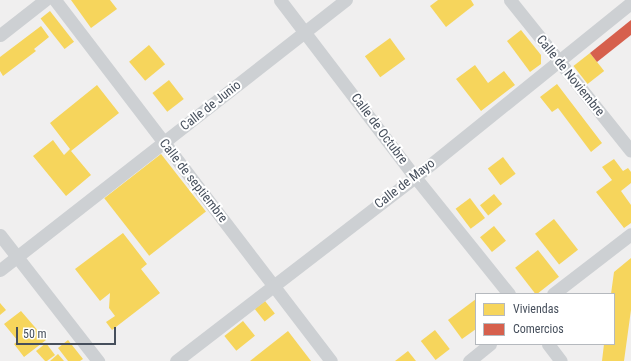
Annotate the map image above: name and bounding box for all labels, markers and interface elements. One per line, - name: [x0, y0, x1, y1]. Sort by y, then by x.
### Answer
- street label: Calle de Noviembre: [533, 32, 607, 120]
- street label: Calle de Junio: [178, 78, 244, 134]
- street label: Calle de Octubre: [347, 91, 411, 167]
- street label: Calle de septiembre: [156, 136, 230, 226]
- street label: Calle de Mayo: [372, 156, 438, 212]
- legend: [475, 293, 615, 345]
- text: Viviendas: [513, 302, 559, 316]
- scale bar: [18, 319, 118, 345]
- text: Comercios: [513, 322, 564, 336]
- text: 50 m: [23, 327, 47, 341]

